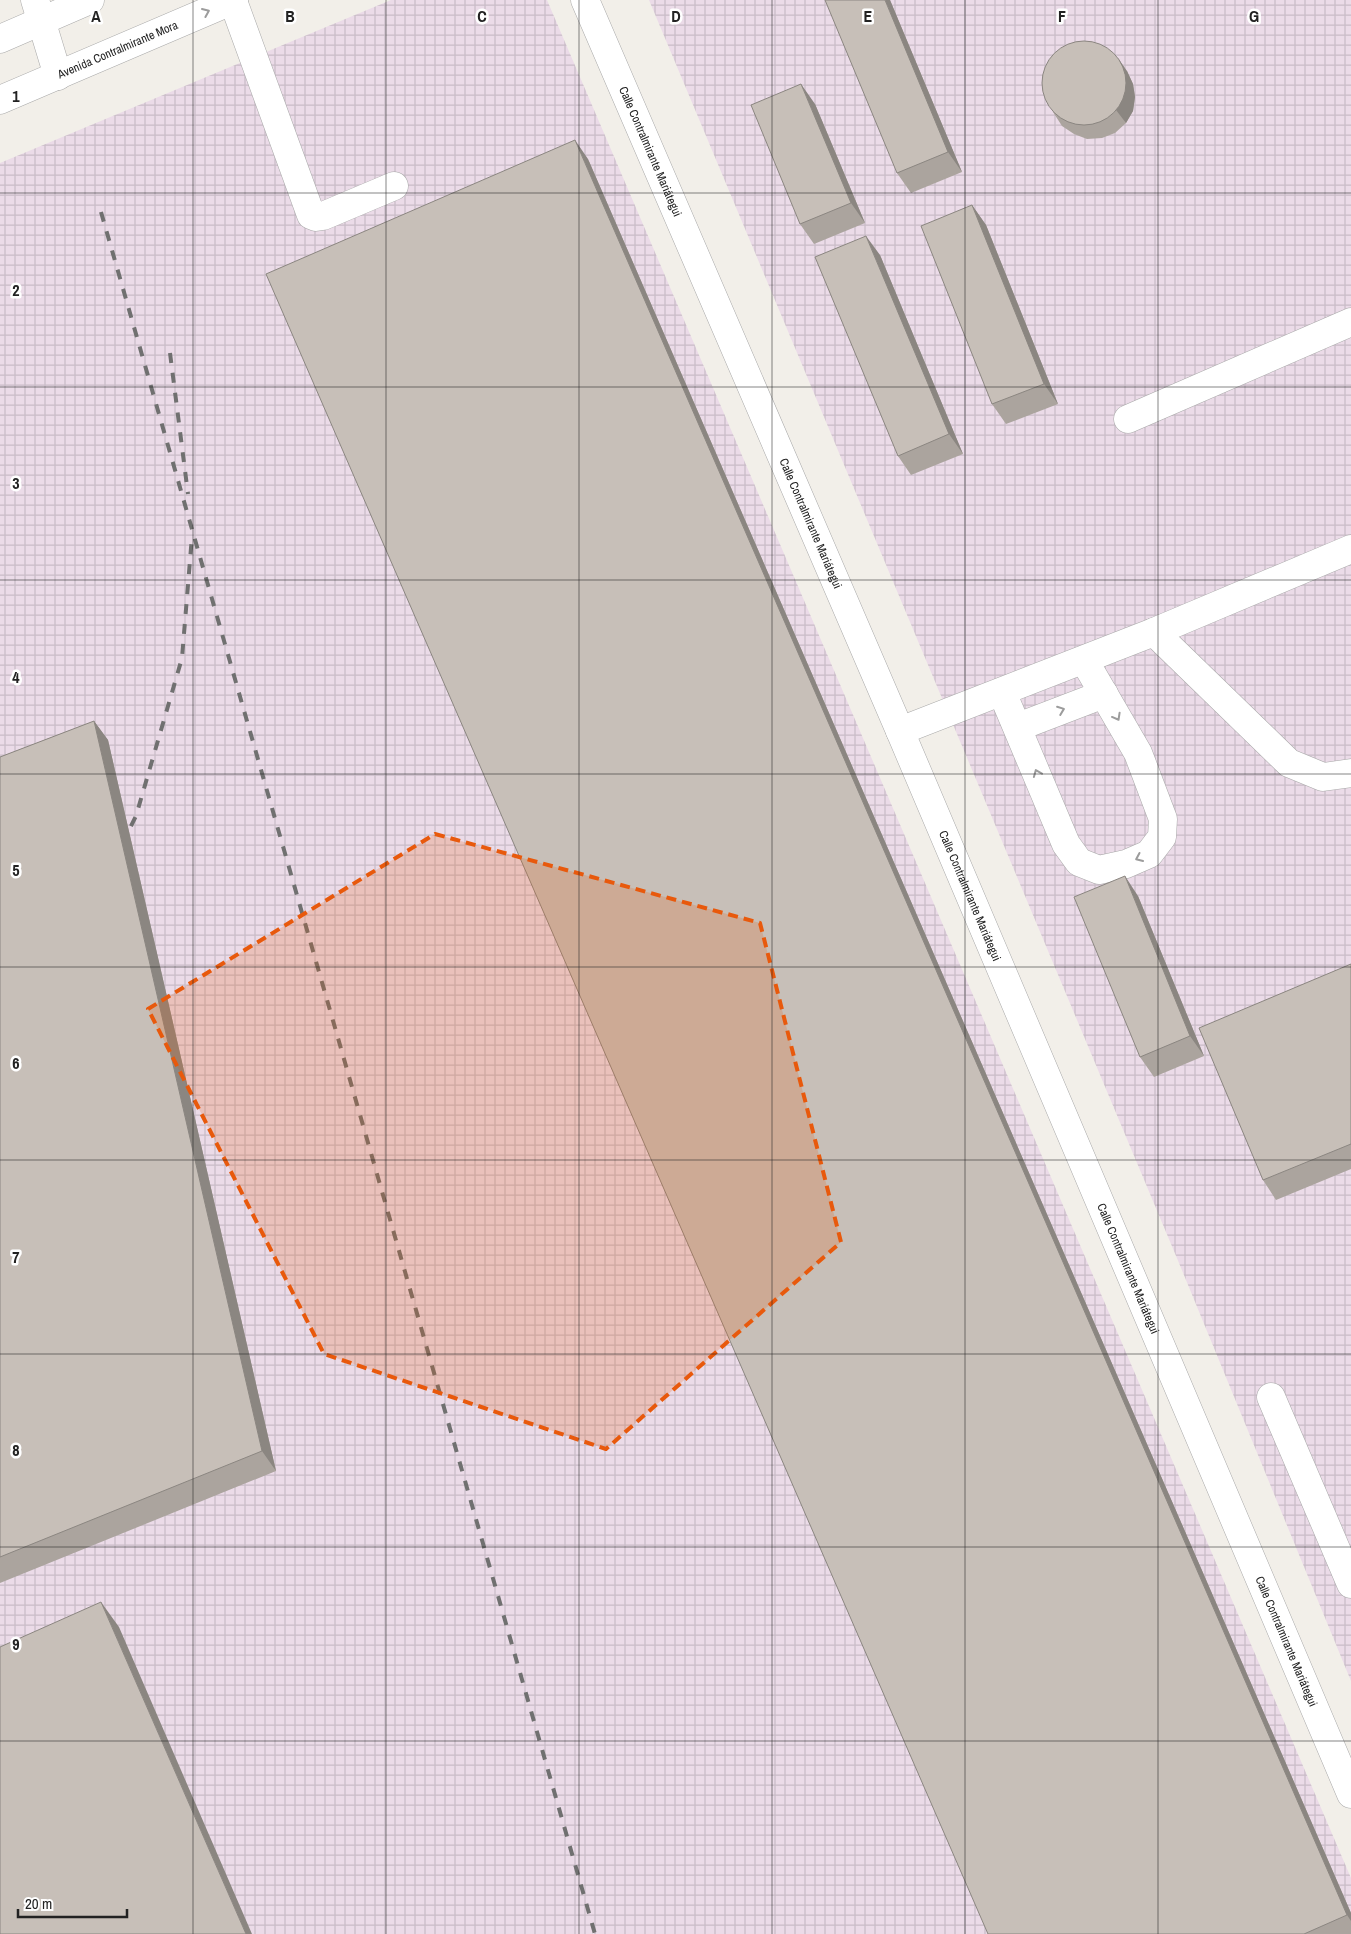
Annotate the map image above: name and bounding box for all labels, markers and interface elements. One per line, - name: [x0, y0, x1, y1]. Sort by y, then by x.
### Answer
- text: A: [91, 5, 101, 27]
- text: B: [285, 5, 295, 27]
- text: C: [477, 5, 487, 27]
- text: D: [671, 5, 681, 27]
- text: E: [864, 5, 873, 27]
- text: F: [1058, 5, 1066, 27]
- text: G: [1249, 5, 1259, 27]
- one-way arrow: [201, 8, 210, 19]
- street label: Avenida Contralmirante Mora: [54, 17, 181, 83]
- street label: Calle Contralmirante Mariátegui: [615, 84, 685, 219]
- text: 1: [12, 85, 20, 107]
- text: 2: [12, 279, 20, 301]
- street label: Calle Contralmirante Mariátegui: [775, 456, 846, 591]
- text: 3: [12, 472, 20, 494]
- text: 4: [12, 666, 20, 688]
- one-way arrow: [1056, 706, 1065, 717]
- one-way arrow: [1111, 712, 1121, 721]
- one-way arrow: [1032, 769, 1043, 778]
- street label: Calle Contralmirante Mariátegui: [935, 828, 1005, 964]
- one-way arrow: [1135, 852, 1144, 863]
- text: 5: [12, 859, 20, 881]
- text: 6: [12, 1052, 20, 1074]
- street label: Calle Contralmirante Mariátegui: [1093, 1201, 1163, 1336]
- text: 7: [12, 1246, 20, 1268]
- text: 8: [12, 1439, 20, 1461]
- street label: Calle Contralmirante Mariátegui: [1252, 1574, 1321, 1709]
- text: 9: [12, 1633, 20, 1655]
- scale bar: [18, 1886, 126, 1918]
- text: 20 m: [25, 1893, 52, 1914]

